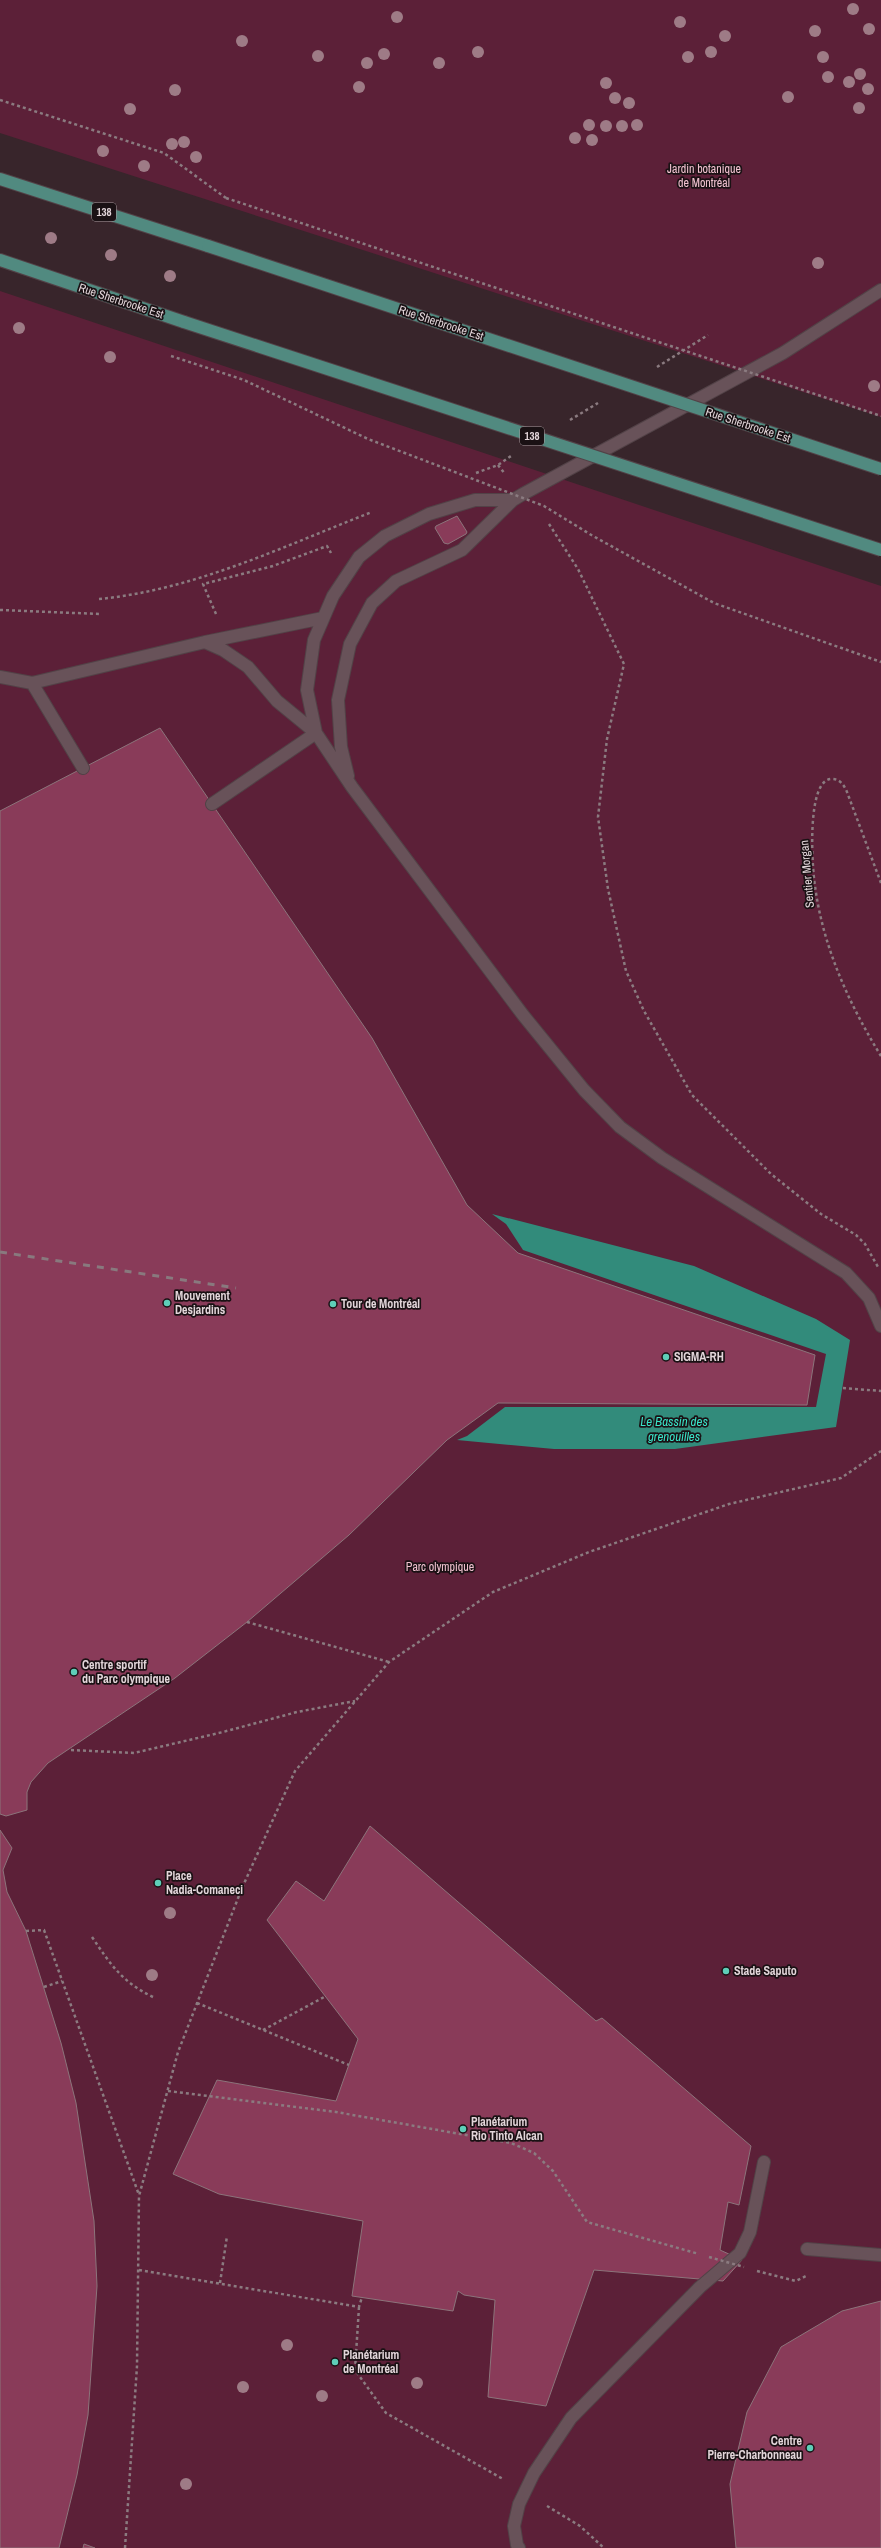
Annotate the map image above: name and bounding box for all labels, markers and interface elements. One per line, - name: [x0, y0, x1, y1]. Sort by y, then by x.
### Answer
- park label: Jardin botanique de Montréal: [667, 161, 741, 191]
- road number: 138: [92, 203, 116, 221]
- street label: Rue Sherbrooke Est: [76, 280, 166, 322]
- street label: Rue Sherbrooke Est: [396, 302, 486, 344]
- street label: Rue Sherbrooke Est: [703, 404, 793, 446]
- road number: 138: [520, 427, 544, 445]
- street label: Sentier Morgan: [796, 840, 818, 908]
- place label: Mouvement Desjardins: [175, 1288, 230, 1318]
- place label: Tour de Montréal: [341, 1296, 420, 1312]
- marker: Mouvement Desjardins: [162, 1298, 172, 1308]
- marker: Tour de Montréal: [328, 1299, 338, 1309]
- place label: SIGMA-RH: [674, 1349, 724, 1365]
- marker: SIGMA-RH: [661, 1352, 671, 1362]
- water label: Le Bassin des grenouilles: [640, 1413, 708, 1445]
- park label: Parc olympique: [406, 1559, 474, 1575]
- place label: Centre sportif du Parc olympique: [82, 1657, 171, 1687]
- marker: Centre sportif du Parc olympique: [69, 1667, 79, 1677]
- place label: Place Nadia-Comaneci: [166, 1868, 243, 1898]
- marker: Place Nadia-Comaneci: [153, 1878, 163, 1888]
- place label: Stade Saputo: [734, 1963, 797, 1979]
- marker: Stade Saputo: [721, 1966, 731, 1976]
- place label: Planétarium Rio Tinto Alcan: [471, 2114, 543, 2144]
- marker: Planétarium Rio Tinto Alcan: [458, 2124, 468, 2134]
- place label: Planétarium de Montréal: [343, 2347, 400, 2377]
- marker: Planétarium de Montréal: [330, 2357, 340, 2367]
- place label: Centre Pierre-Charbonneau: [707, 2433, 803, 2463]
- marker: Centre Pierre-Charbonneau: [805, 2443, 815, 2453]

